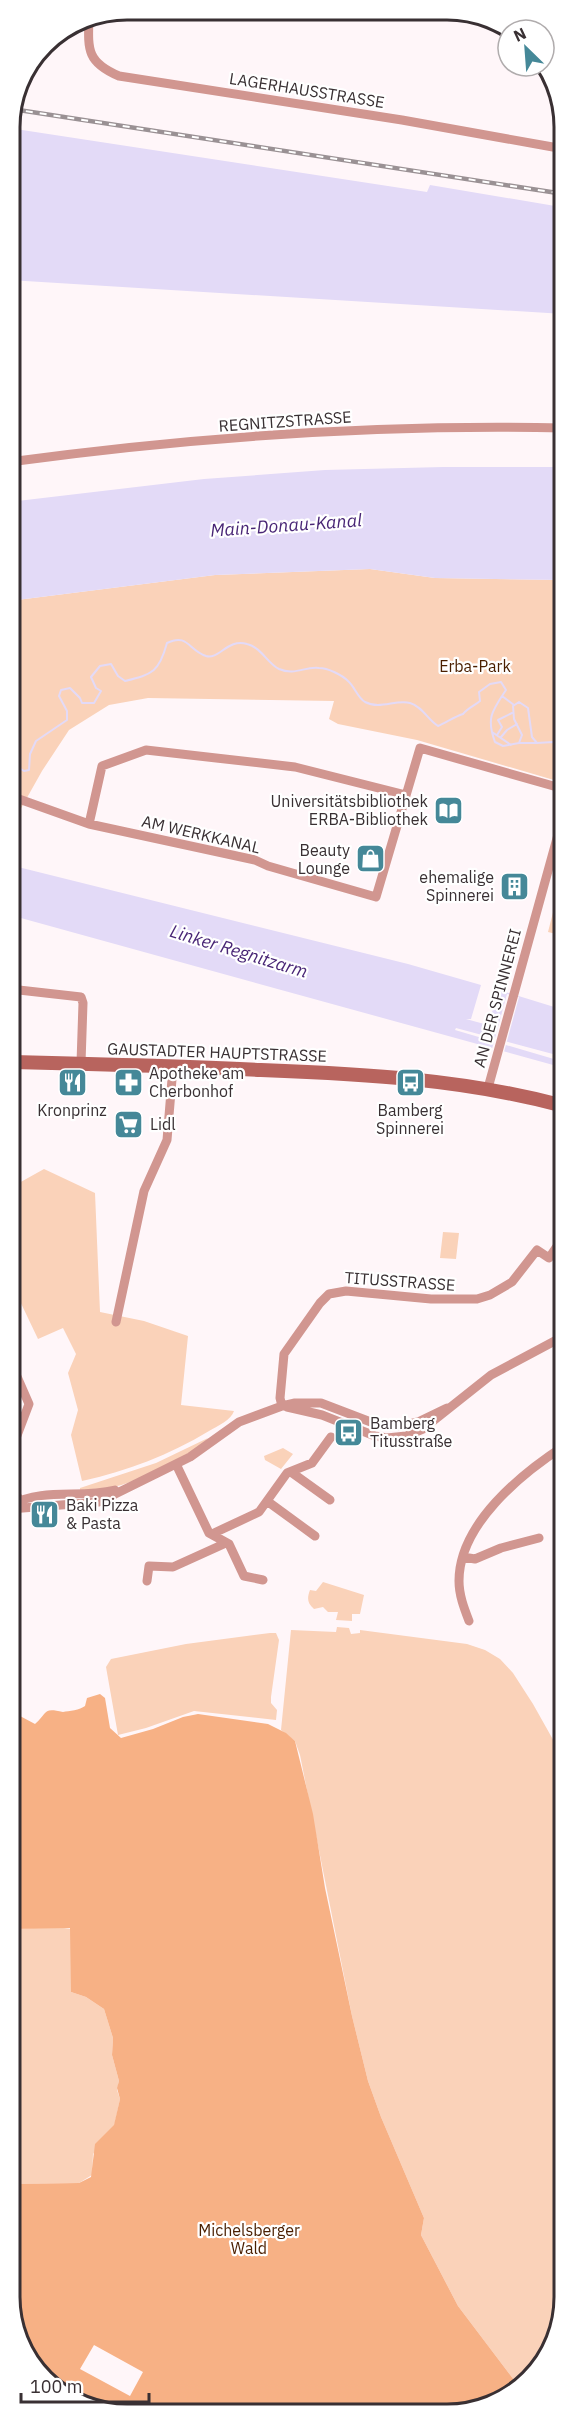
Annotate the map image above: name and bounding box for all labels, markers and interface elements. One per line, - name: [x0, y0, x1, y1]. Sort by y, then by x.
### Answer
- north arrow: [496, 18, 556, 78]
- text: N: [510, 23, 529, 46]
- street label: LAGERHAUSSTRASSE: [228, 68, 386, 112]
- street label: REGNITZSTRASSE: [218, 406, 352, 436]
- water label: Main-Donau-Kanal: [209, 508, 363, 542]
- park label: Erba-Park: [439, 656, 511, 676]
- place label: Universitätsbibliothek ERBA-Bibliothek: [271, 791, 429, 829]
- library icon: Universitätsbibliothek ERBA-Bibliothek: [433, 794, 465, 826]
- street label: AM WERKKANAL: [140, 811, 262, 857]
- place label: Beauty Lounge: [298, 840, 350, 878]
- shop icon: Beauty Lounge: [355, 843, 387, 875]
- place label: ehemalige Spinnerei: [419, 867, 494, 905]
- building icon: ehemalige Spinnerei: [499, 870, 531, 902]
- water label: Linker Regnitzarm: [167, 919, 311, 983]
- street label: AN DER SPINNEREI: [469, 926, 525, 1070]
- street label: GAUSTADTER HAUPTSTRASSE: [107, 1038, 327, 1066]
- place label: Apotheke am Cherbonhof: [149, 1063, 244, 1101]
- restaurant icon: Kronprinz: [56, 1066, 88, 1098]
- pharmacy icon: Apotheke am Cherbonhof: [112, 1066, 144, 1098]
- bus stop icon: Bamberg Spinnerei: [394, 1066, 426, 1098]
- place label: Kronprinz: [37, 1100, 107, 1120]
- place label: Bamberg Spinnerei: [376, 1100, 444, 1138]
- supermarket icon: Lidl: [113, 1108, 145, 1140]
- place label: Lidl: [150, 1114, 176, 1134]
- street label: TITUSSTRASSE: [344, 1267, 456, 1295]
- place label: Bamberg Titusstraße: [370, 1413, 452, 1451]
- bus stop icon: Bamberg Titusstraße: [333, 1416, 365, 1448]
- place label: Baki Pizza & Pasta: [66, 1495, 139, 1533]
- restaurant icon: Baki Pizza & Pasta: [29, 1498, 61, 1530]
- park label: Michelsberger Wald: [198, 2220, 300, 2258]
- scale bar: [21, 2366, 148, 2404]
- text: 100 m: [30, 2375, 82, 2398]

